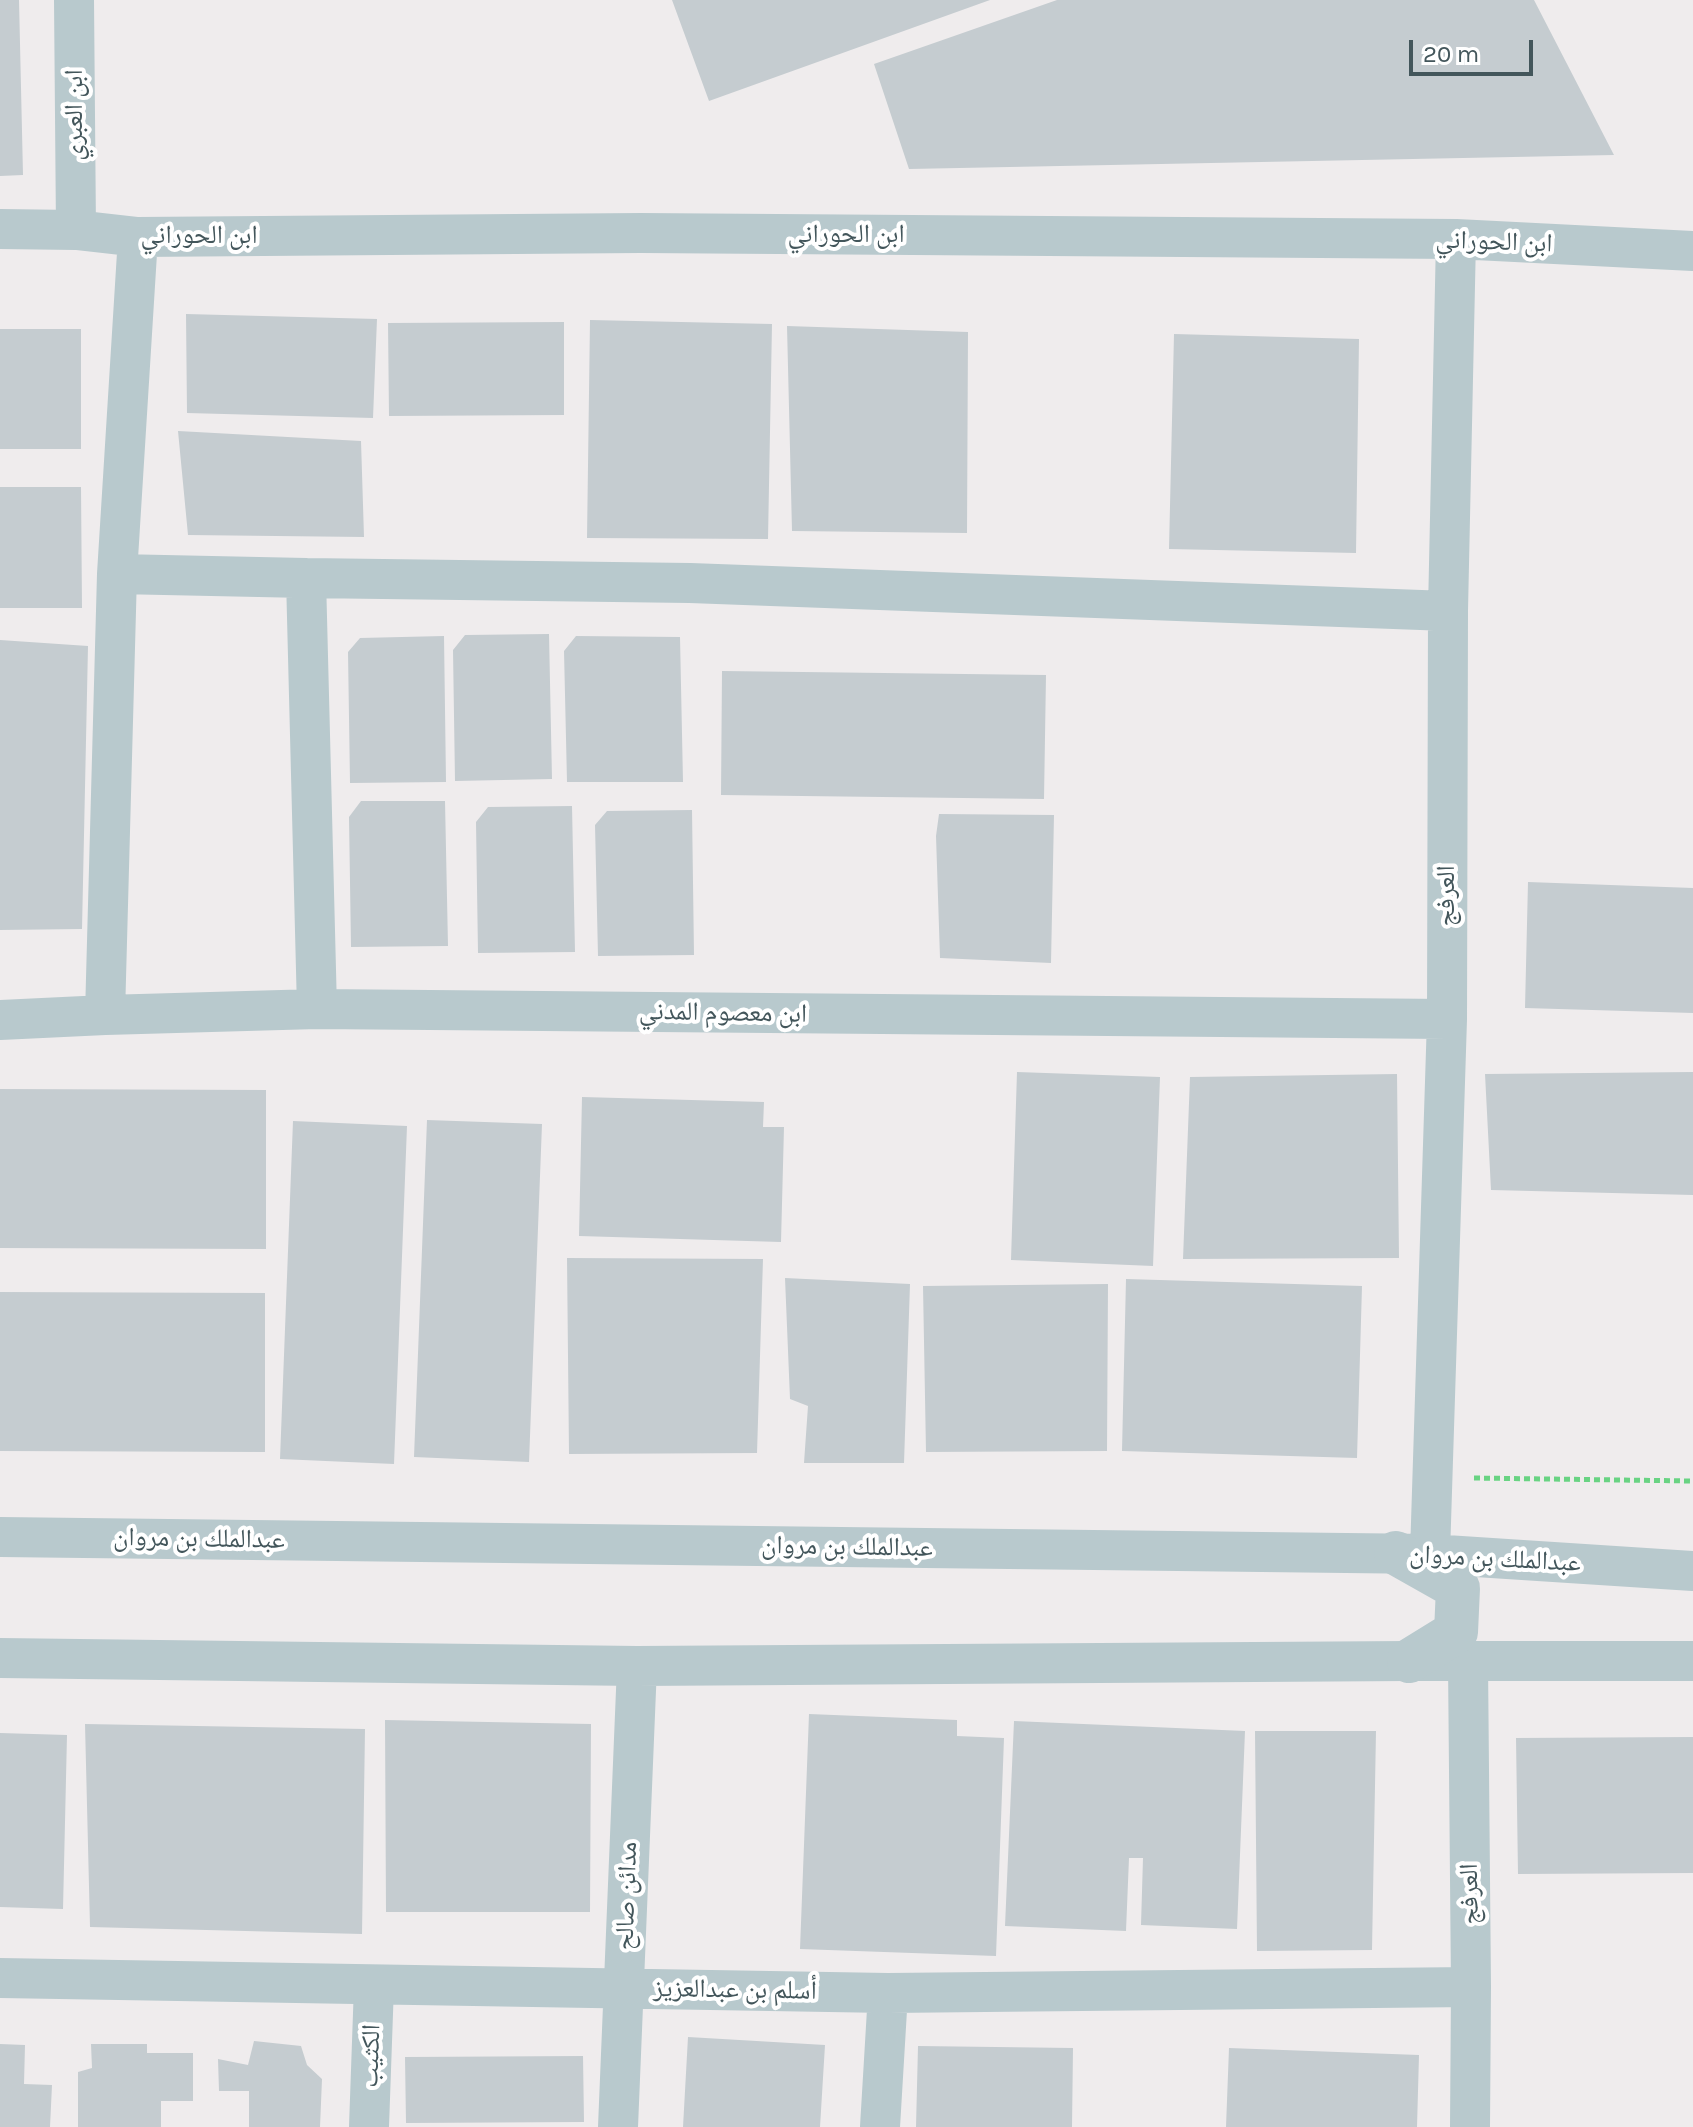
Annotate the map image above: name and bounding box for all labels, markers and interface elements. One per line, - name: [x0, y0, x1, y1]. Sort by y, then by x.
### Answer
- scale bar: [1413, 24, 1537, 74]
- text: 20 m: [1423, 40, 1479, 68]
- street label: ابن العبري: [59, 69, 91, 161]
- street label: ابن الحوراني: [787, 219, 905, 251]
- street label: ابن الحوراني: [140, 220, 258, 252]
- street label: ابن الحوراني: [1435, 224, 1553, 260]
- street label: العرفج: [1431, 865, 1463, 927]
- street label: ابن معصوم المدني: [639, 996, 807, 1030]
- street label: عبدالملك بن مروان: [113, 1522, 285, 1556]
- street label: عبدالملك بن مروان: [761, 1530, 933, 1564]
- street label: عبدالملك بن مروان: [1408, 1539, 1582, 1579]
- street label: مدائن صالح: [610, 1841, 644, 1951]
- street label: العرفج: [1454, 1863, 1486, 1925]
- street label: أسلم بن عبدالعزيز: [653, 1973, 817, 2007]
- street label: الكثيب: [354, 2024, 388, 2088]

